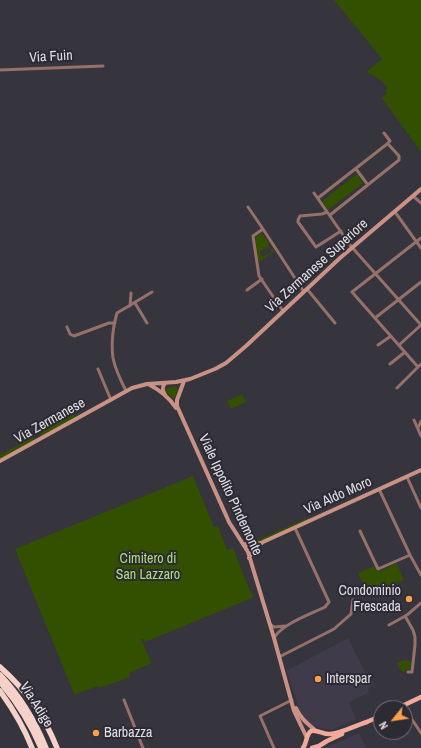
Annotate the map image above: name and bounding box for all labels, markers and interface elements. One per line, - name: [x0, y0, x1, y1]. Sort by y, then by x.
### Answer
- street label: Via Fuin: [29, 47, 73, 67]
- street label: Via Zermanese Superiore: [262, 216, 372, 316]
- street label: Via Zermanese: [12, 395, 88, 447]
- street label: Viale Ippolito Pindemonte: [195, 432, 265, 558]
- street label: Via Aldo Moro: [301, 474, 375, 518]
- park label: Cimitero di San Lazzaro: [116, 551, 180, 584]
- place label: Condominio Frescada: [338, 583, 401, 616]
- marker: Condominio Frescada: [404, 594, 414, 604]
- place label: Interspar: [326, 671, 371, 687]
- marker: Interspar: [313, 674, 323, 684]
- street label: Via Adige: [16, 679, 56, 731]
- north arrow: [373, 700, 413, 740]
- text: N: [376, 719, 391, 732]
- place label: Barbazza: [104, 725, 152, 741]
- marker: Barbazza: [91, 728, 101, 738]

